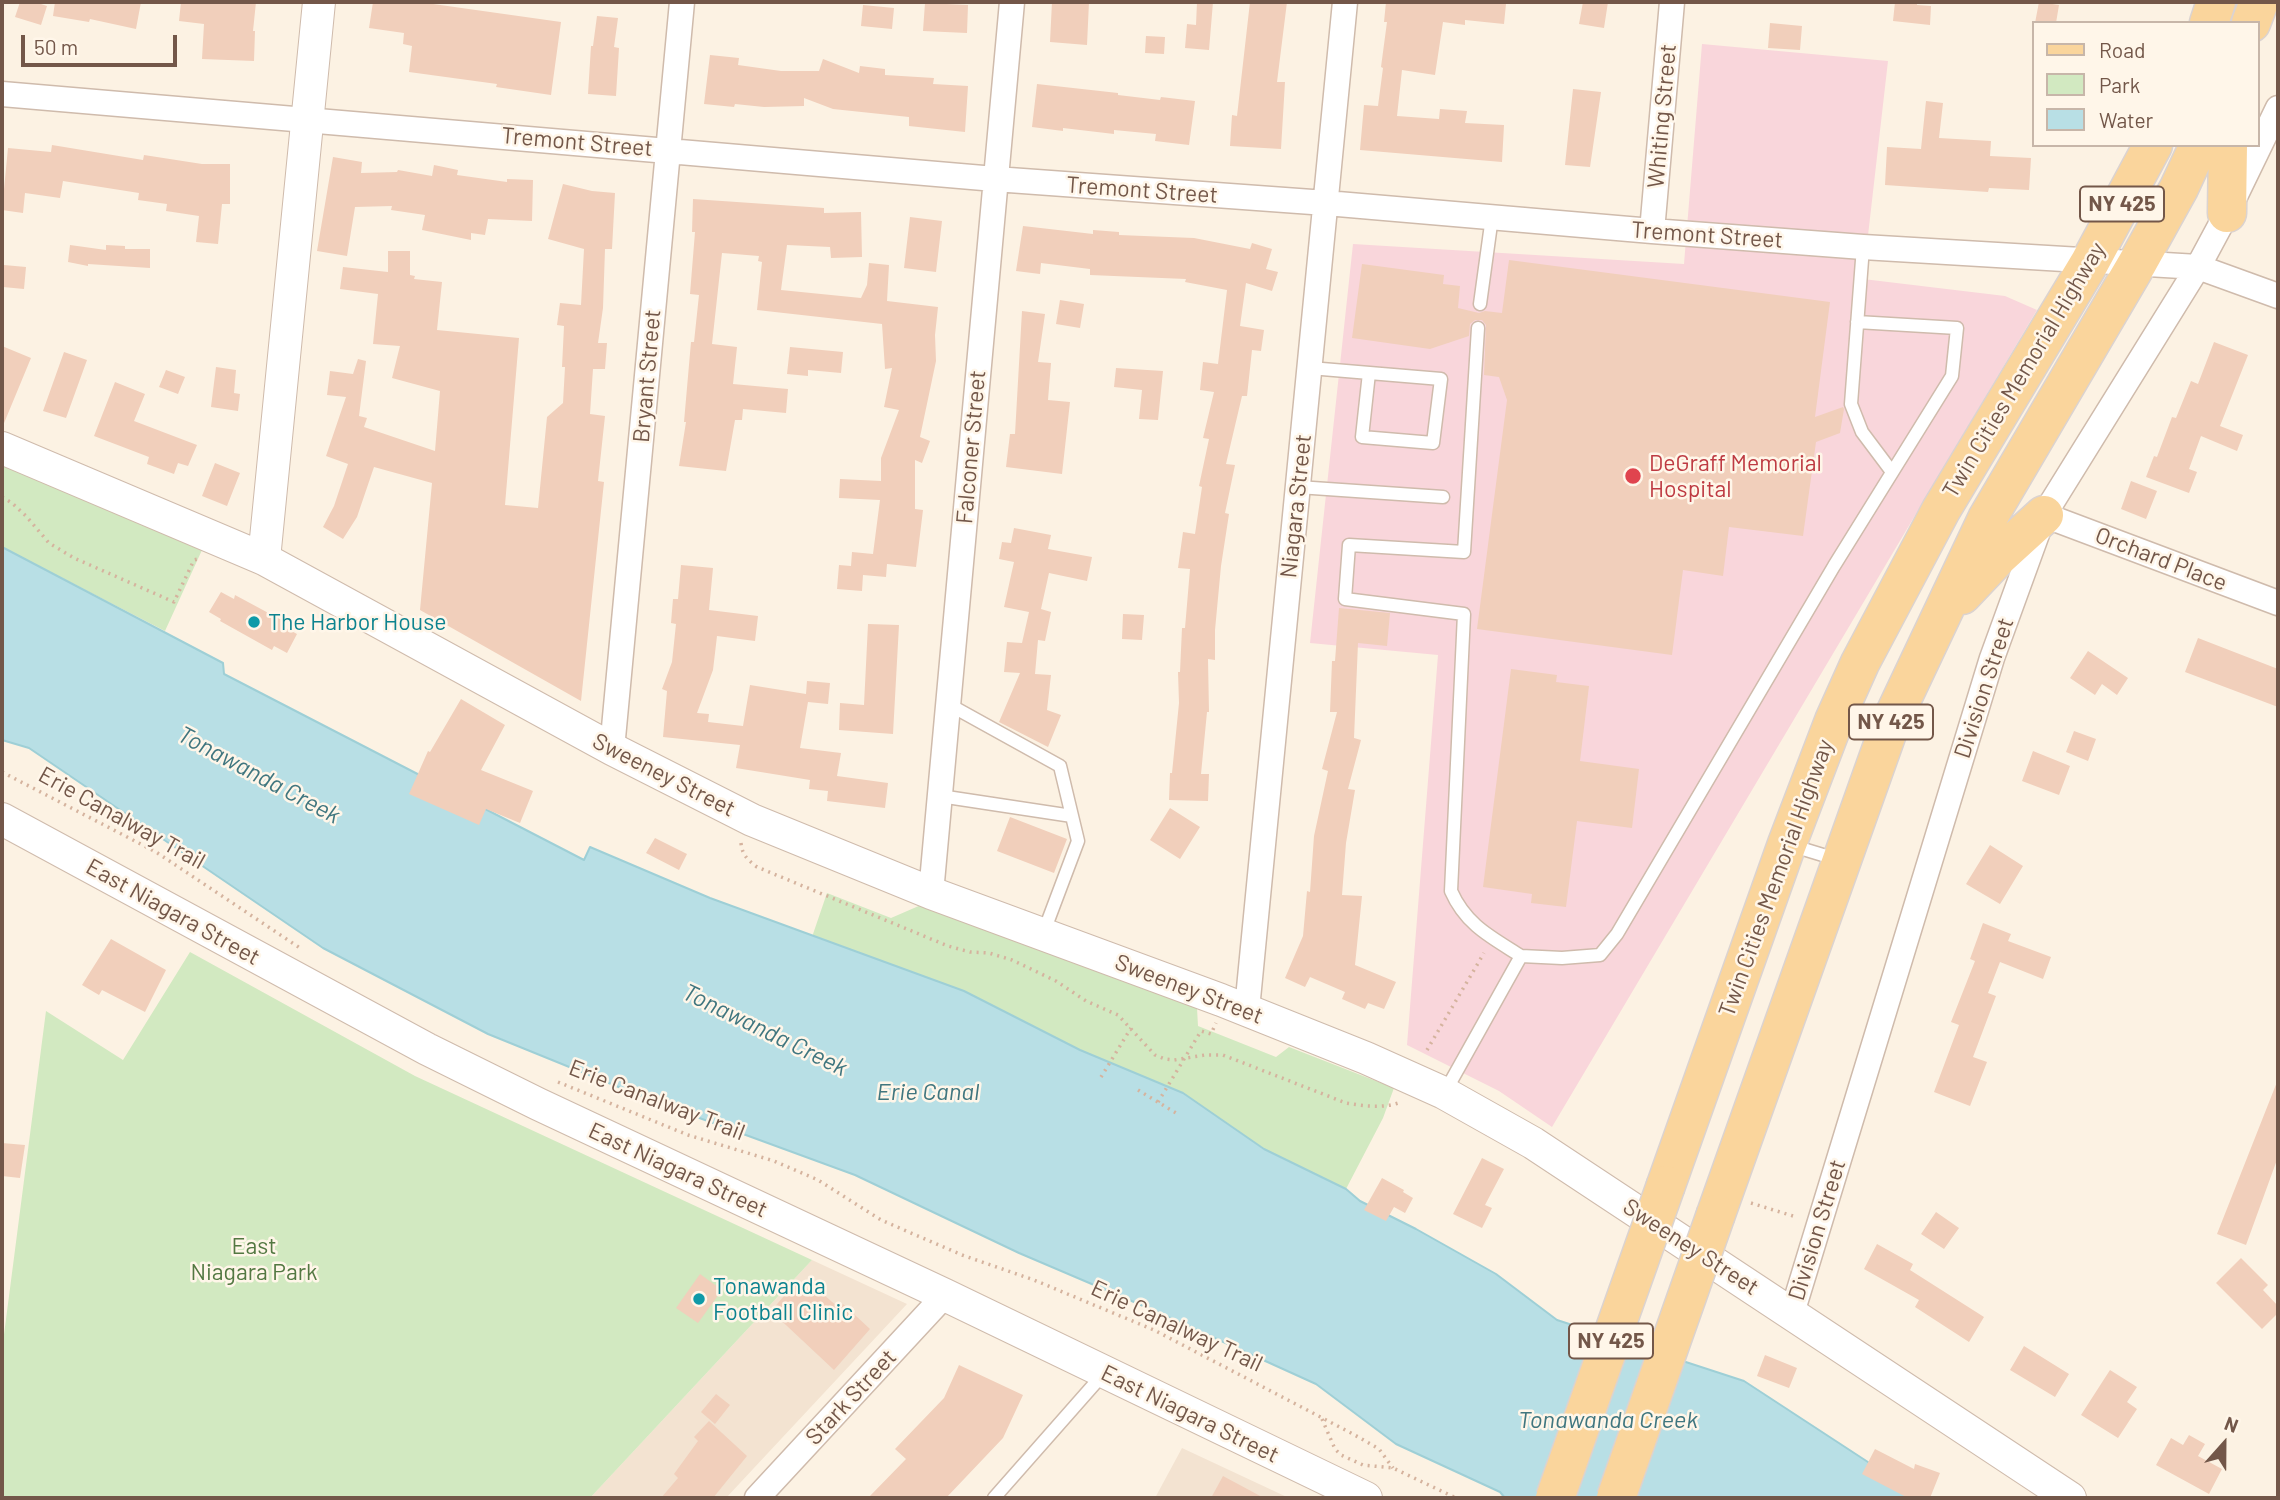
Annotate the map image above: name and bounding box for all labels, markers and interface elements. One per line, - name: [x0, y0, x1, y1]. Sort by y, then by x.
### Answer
- scale bar: [24, 21, 180, 65]
- legend: [2032, 21, 2259, 147]
- text: 50 m: [34, 34, 78, 59]
- text: Road: [2099, 37, 2145, 62]
- street label: Whiting Street: [1642, 43, 1682, 189]
- text: Park: [2099, 72, 2140, 97]
- text: Water: [2099, 107, 2153, 132]
- street label: Tremont Street: [500, 122, 654, 162]
- street label: Tremont Street: [1065, 171, 1219, 209]
- road number: NY 425: [2080, 186, 2164, 222]
- street label: Tremont Street: [1630, 216, 1784, 254]
- street label: Twin Cities Memorial Highway: [1937, 237, 2111, 503]
- street label: Bryant Street: [627, 308, 667, 444]
- street label: Falconer Street: [951, 369, 991, 525]
- street label: Niagara Street: [1275, 433, 1317, 579]
- place label: DeGraff Memorial Hospital: [1649, 449, 1822, 503]
- marker: DeGraff Memorial Hospital: [1623, 466, 1643, 486]
- street label: Orchard Place: [2091, 521, 2231, 597]
- place label: The Harbor House: [268, 608, 446, 636]
- marker: The Harbor House: [246, 614, 262, 630]
- street label: Division Street: [1948, 614, 2020, 762]
- road number: NY 425: [1849, 704, 1933, 740]
- water label: Tonawanda Creek: [173, 720, 345, 830]
- street label: Sweeney Street: [588, 727, 740, 823]
- street label: Twin Cities Memorial Highway: [1713, 735, 1839, 1021]
- street label: Erie Canalway Trail: [34, 761, 210, 875]
- street label: East Niagara Street: [81, 853, 265, 971]
- street label: Sweeney Street: [1111, 948, 1267, 1030]
- water label: Tonawanda Creek: [678, 978, 852, 1082]
- street label: Erie Canalway Trail: [565, 1054, 749, 1146]
- water label: Erie Canal: [877, 1078, 979, 1106]
- street label: East Niagara Street: [584, 1116, 772, 1224]
- street label: Division Street: [1782, 1156, 1852, 1304]
- street label: Sweeney Street: [1618, 1193, 1764, 1301]
- park label: East Niagara Park: [190, 1232, 318, 1286]
- place label: Tonawanda Football Clinic: [713, 1272, 853, 1326]
- street label: Erie Canalway Trail: [1087, 1274, 1267, 1378]
- marker: Tonawanda Football Clinic: [691, 1291, 707, 1307]
- road number: NY 425: [1569, 1324, 1653, 1358]
- street label: Stark Street: [800, 1343, 902, 1451]
- street label: East Niagara Street: [1097, 1359, 1283, 1469]
- water label: Tonawanda Creek: [1518, 1406, 1698, 1434]
- north arrow: [2189, 1409, 2259, 1479]
- text: N: [2222, 1411, 2242, 1437]

